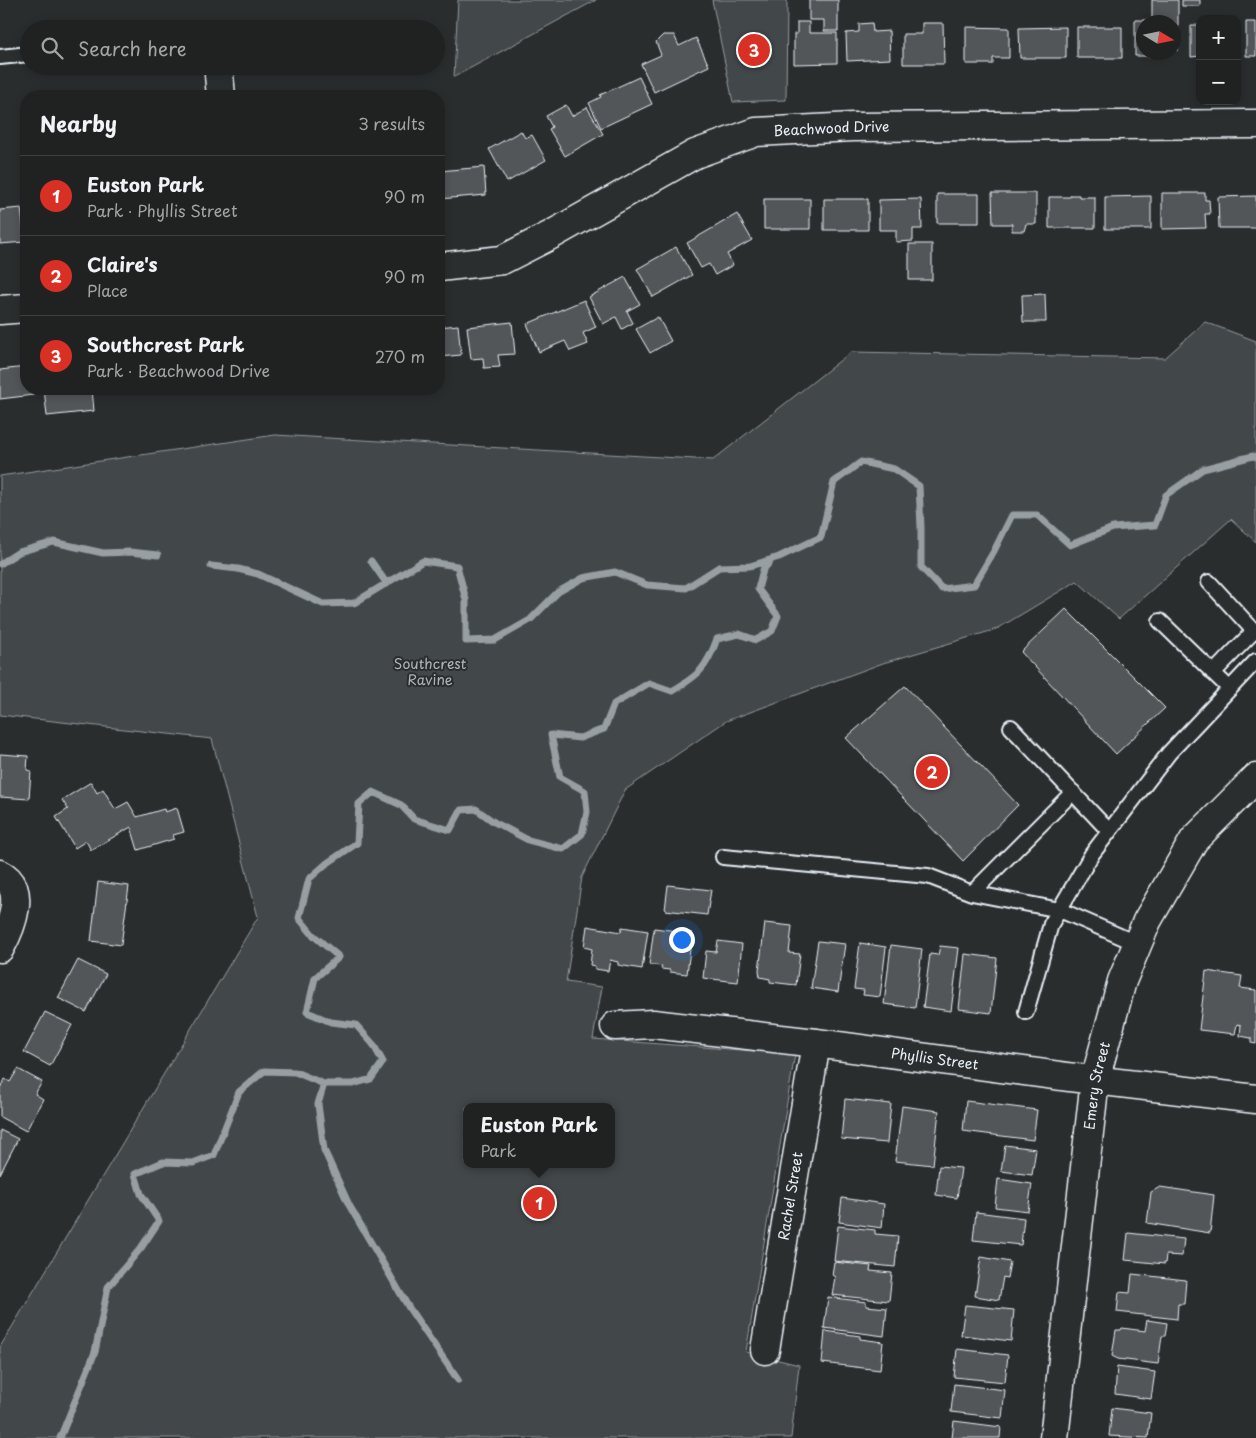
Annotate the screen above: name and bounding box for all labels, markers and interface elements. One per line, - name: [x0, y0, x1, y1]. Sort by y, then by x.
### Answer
- north arrow: [1136, 15, 1181, 60]
- map controls: [1196, 15, 1241, 105]
- button: +: [1196, 15, 1241, 60]
- search box: [20, 20, 445, 75]
- pin: 3: [738, 31, 770, 69]
- icon: search: [38, 34, 66, 62]
- text: Search here: [78, 34, 187, 62]
- button: −: [1196, 60, 1241, 105]
- text: Nearby: [40, 107, 117, 139]
- text: 3 results: [358, 111, 425, 135]
- street label: Beachwood Drive: [773, 116, 890, 141]
- text: Euston Park: [87, 170, 204, 198]
- text: 1: [52, 184, 60, 208]
- text: 90 m: [384, 184, 425, 208]
- text: Park · Phyllis Street: [87, 198, 238, 222]
- text: Claire's: [87, 250, 158, 278]
- text: 2: [50, 264, 62, 288]
- text: 90 m: [384, 264, 425, 288]
- text: Place: [87, 278, 128, 302]
- text: Southcrest Park: [87, 330, 245, 358]
- text: 3: [51, 344, 61, 368]
- text: 270 m: [375, 344, 425, 368]
- text: Park · Beachwood Drive: [87, 358, 270, 382]
- park label: Southcrest Ravine: [394, 653, 467, 690]
- pin: 2: [916, 753, 948, 791]
- your location: [669, 927, 695, 953]
- street label: Emery Street: [1078, 1039, 1115, 1131]
- street label: Phyllis Street: [890, 1042, 980, 1075]
- popup: [463, 1103, 615, 1168]
- text: Euston Park: [480, 1110, 598, 1138]
- text: Park: [480, 1138, 516, 1162]
- street label: Rachel Street: [772, 1150, 808, 1242]
- pin: 1: [523, 1184, 555, 1222]

